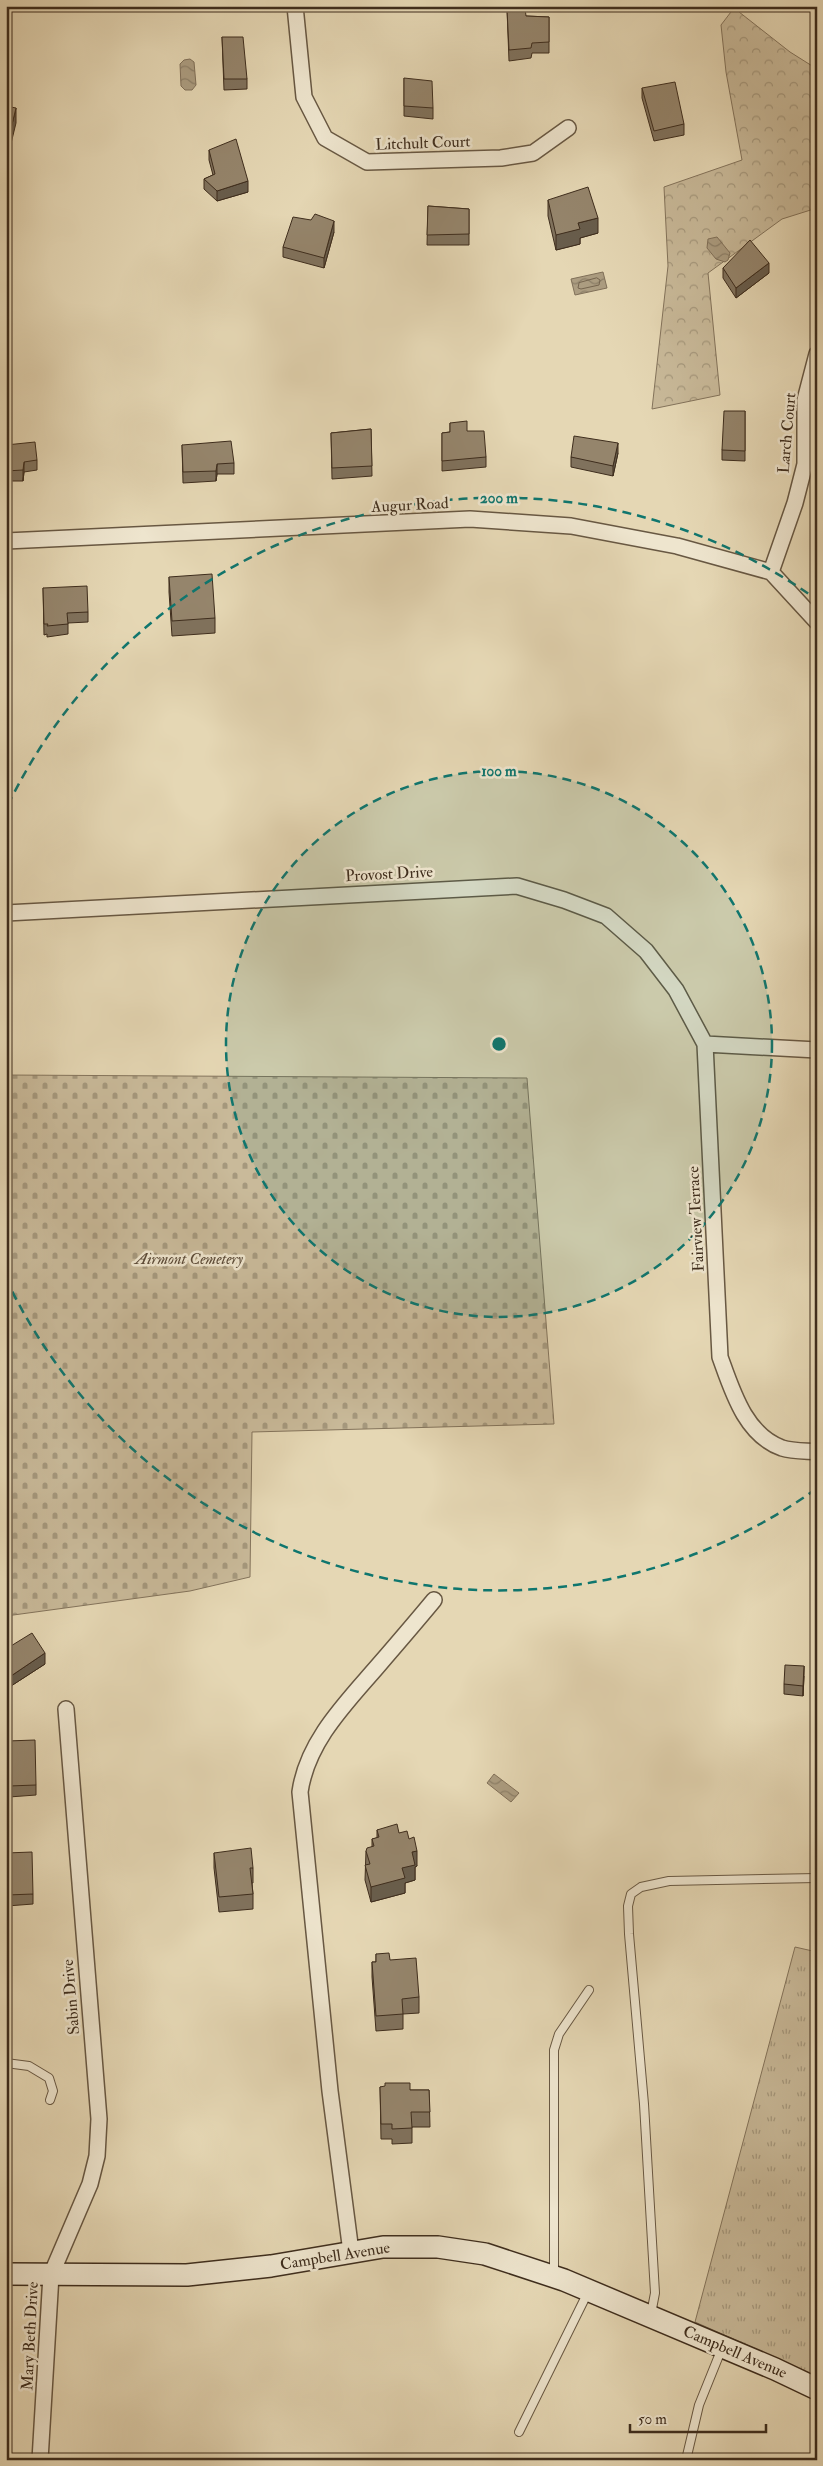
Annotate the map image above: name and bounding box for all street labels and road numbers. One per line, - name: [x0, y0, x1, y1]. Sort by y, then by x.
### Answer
- street label: Litchult Court: [375, 131, 471, 155]
- street label: Larch Court: [774, 392, 800, 474]
- street label: Augur Road: [370, 493, 449, 517]
- street label: Provost Drive: [345, 862, 434, 886]
- street label: Fairview Terrace: [683, 1165, 709, 1272]
- street label: Sabin Drive: [58, 1958, 84, 2036]
- street label: Campbell Avenue: [279, 2237, 392, 2276]
- street label: Mary Beth Drive: [17, 2281, 43, 2391]
- street label: Campbell Avenue: [680, 2321, 790, 2384]

